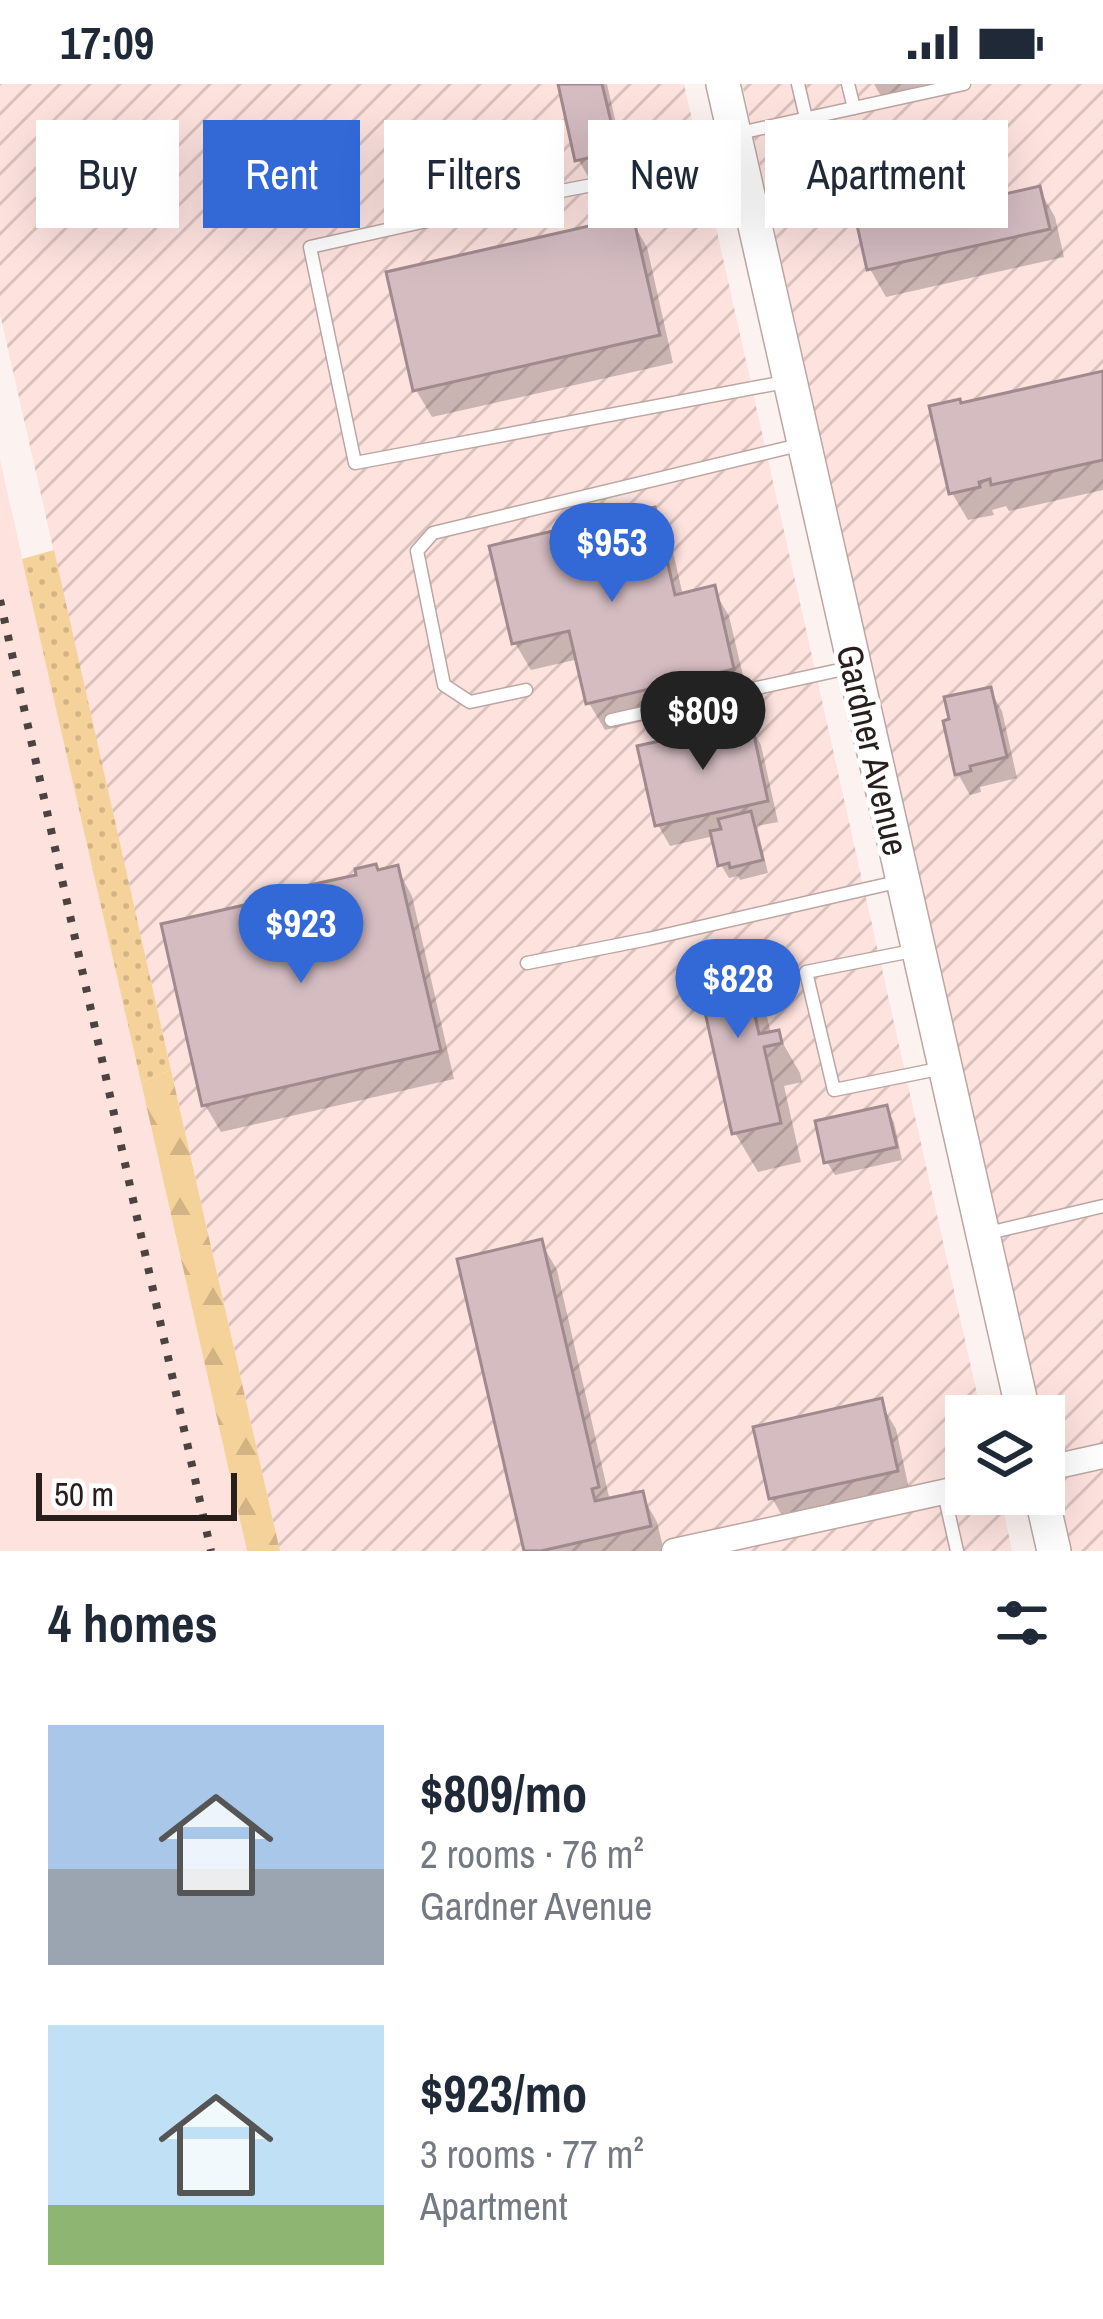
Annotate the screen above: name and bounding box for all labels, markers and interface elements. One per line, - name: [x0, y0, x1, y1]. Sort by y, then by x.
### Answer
- text: 17:09: [60, 12, 154, 73]
- chip: Buy: [36, 120, 179, 228]
- chip: Rent: [203, 120, 360, 228]
- chip: Filters: [384, 120, 564, 228]
- chip: New: [588, 120, 741, 228]
- chip: Apartment: [765, 120, 1008, 228]
- pin: $953: [541, 503, 683, 605]
- text: $953: [576, 516, 648, 568]
- street label: Gardner Avenue: [825, 640, 921, 860]
- pin: $809: [632, 671, 774, 773]
- text: $809: [667, 684, 739, 736]
- pin: $923: [230, 884, 372, 986]
- text: $923: [265, 897, 337, 949]
- pin: $828: [667, 939, 809, 1041]
- text: $828: [702, 952, 774, 1004]
- map controls: [945, 1395, 1065, 1515]
- button: layers: [945, 1395, 1065, 1515]
- scale bar: [36, 1467, 237, 1520]
- text: 50 m: [54, 1472, 114, 1516]
- text: 4 homes: [48, 1589, 218, 1658]
- icon: filters: [989, 1590, 1055, 1656]
- text: $809/mo: [420, 1759, 587, 1828]
- icon: home: [144, 1773, 288, 1917]
- text: 2 rooms · 76 m²: [420, 1828, 644, 1880]
- text: Gardner Avenue: [420, 1880, 652, 1932]
- text: $923/mo: [420, 2059, 587, 2128]
- icon: home: [144, 2073, 288, 2217]
- text: 3 rooms · 77 m²: [420, 2128, 644, 2180]
- text: Apartment: [420, 2180, 568, 2232]

